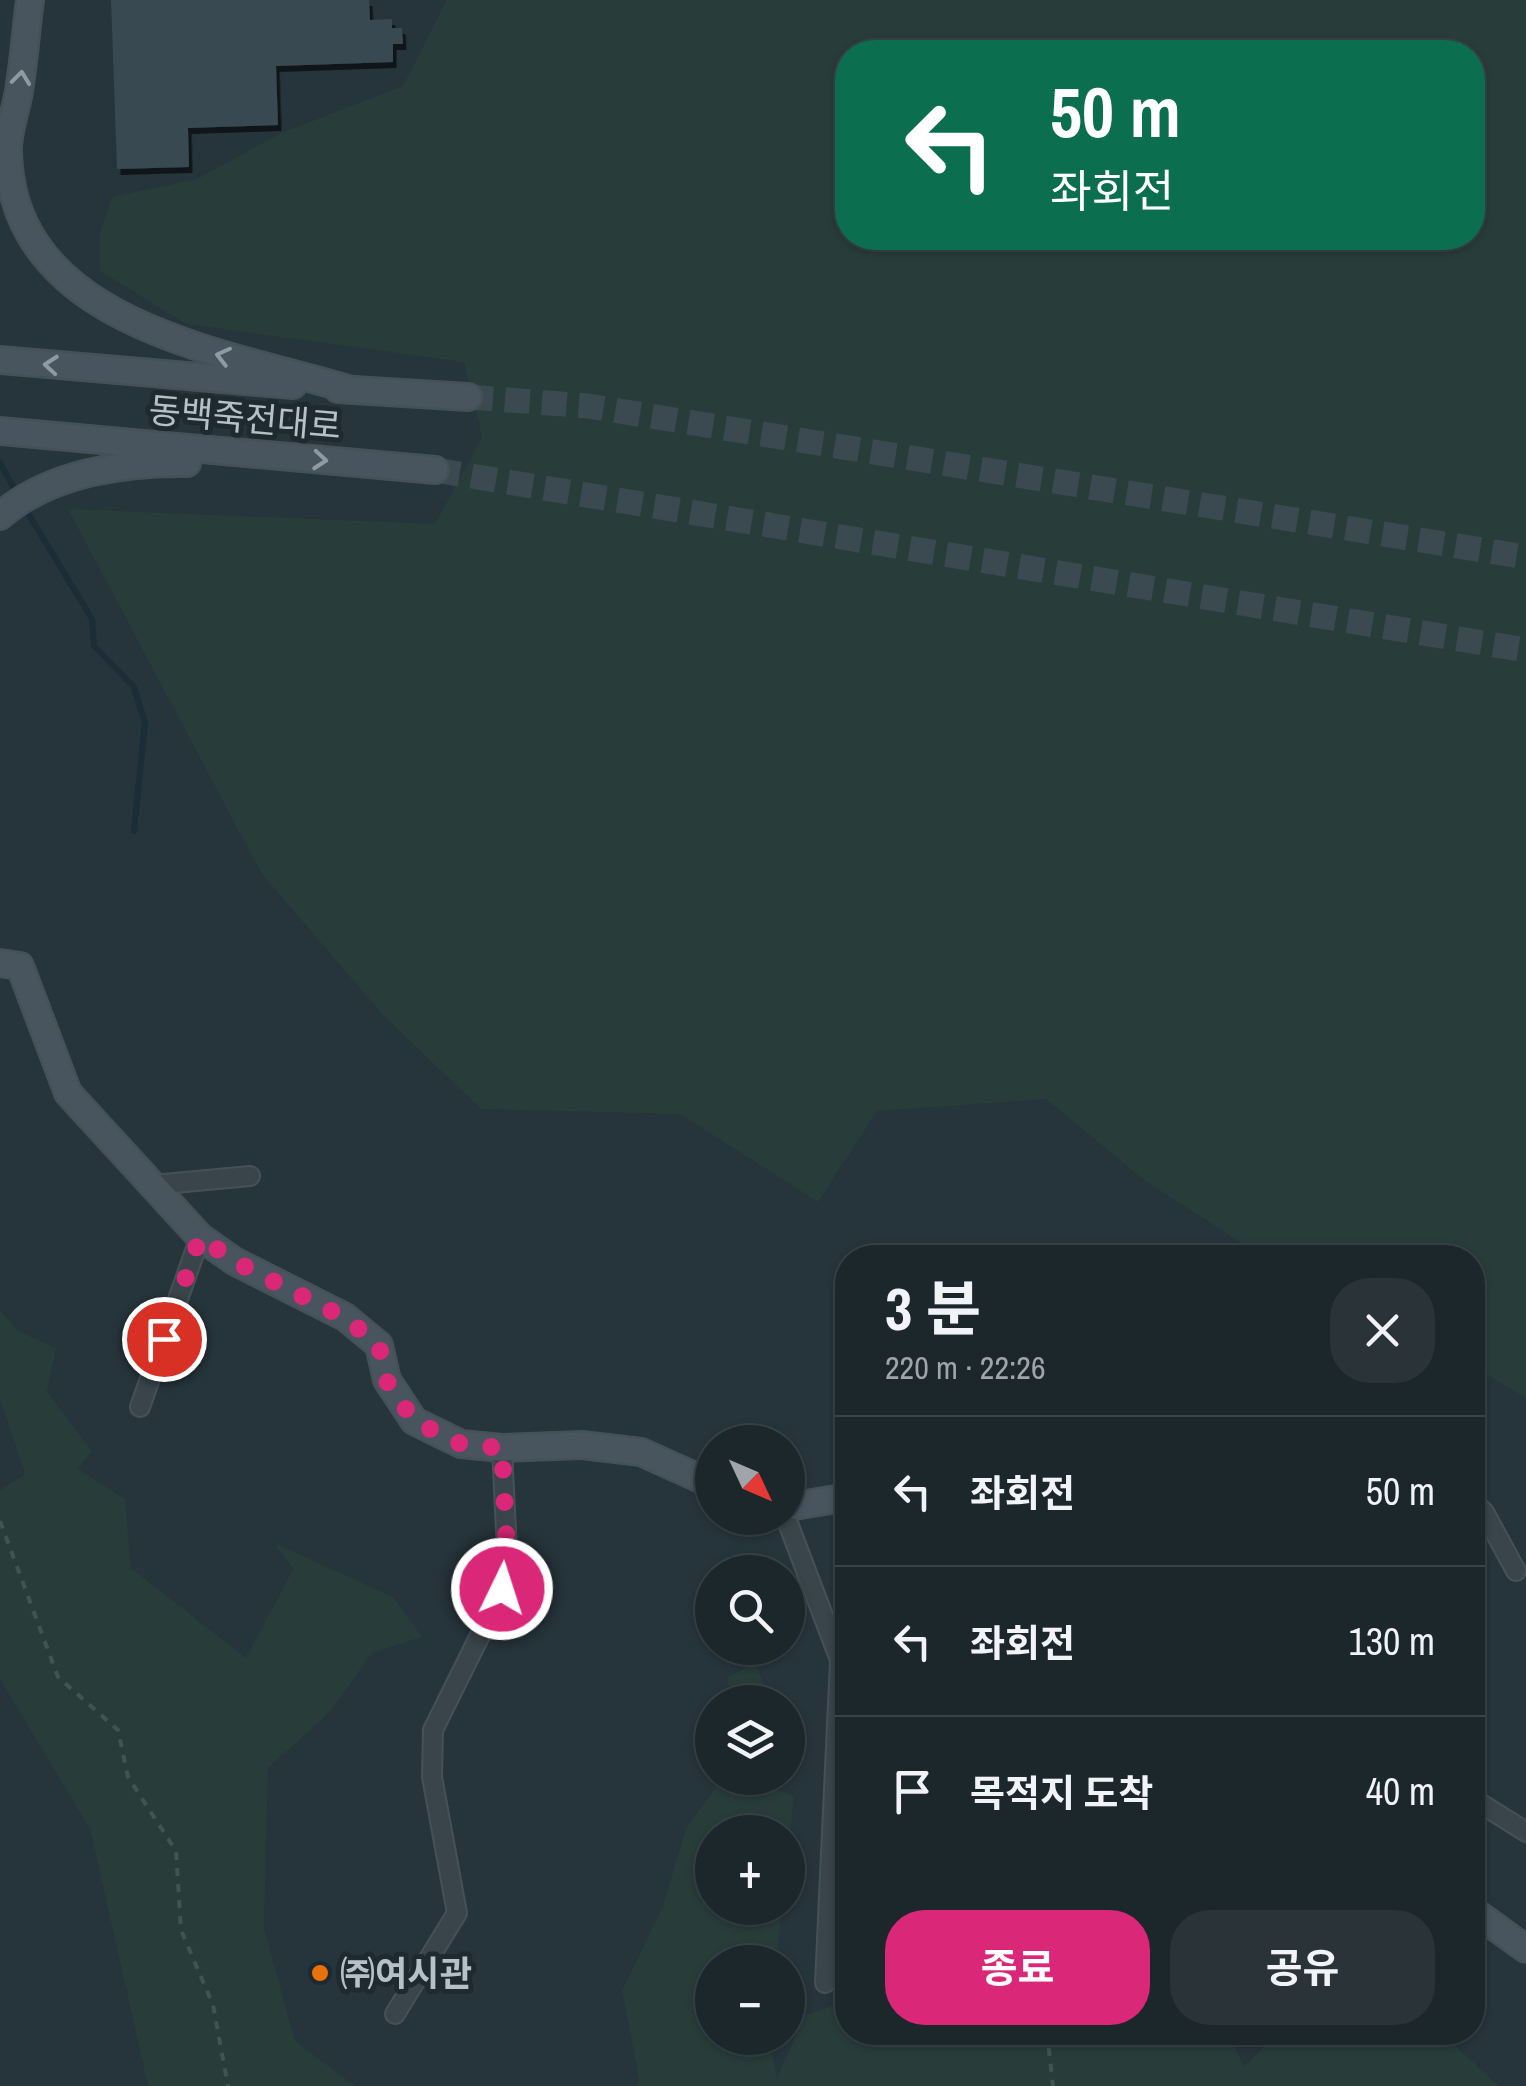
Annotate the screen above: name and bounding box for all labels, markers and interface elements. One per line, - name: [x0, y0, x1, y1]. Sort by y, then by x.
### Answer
- text: 50 m: [1050, 65, 1181, 159]
- one-way arrow: [9, 70, 30, 87]
- icon: left: [885, 80, 1015, 210]
- text: 좌회전: [1050, 160, 1174, 221]
- one-way arrow: [215, 346, 232, 367]
- one-way arrow: [42, 354, 58, 376]
- street label: 동백죽전대로: [147, 386, 343, 450]
- one-way arrow: [313, 449, 329, 471]
- text: 3 분: [885, 1268, 981, 1349]
- button: close: [1330, 1278, 1435, 1383]
- pin: [122, 1297, 207, 1382]
- icon: arrive: [137, 1312, 192, 1367]
- text: 220 m · 22:26: [885, 1346, 1045, 1389]
- north arrow: [695, 1425, 805, 1535]
- map controls: [695, 1425, 805, 2055]
- icon: left: [885, 1464, 940, 1519]
- text: 50 m: [1366, 1466, 1435, 1517]
- text: 좌회전: [970, 1468, 1075, 1519]
- position arrow: [450, 1537, 554, 1641]
- button: search: [695, 1555, 805, 1665]
- icon: left: [885, 1614, 940, 1669]
- text: 130 m: [1348, 1616, 1435, 1667]
- text: 좌회전: [970, 1618, 1075, 1669]
- button: layers: [695, 1685, 805, 1795]
- icon: arrive: [885, 1764, 940, 1819]
- text: 40 m: [1366, 1766, 1435, 1817]
- text: 목적지 도착: [970, 1768, 1153, 1819]
- button: +: [695, 1815, 805, 1925]
- button: 종료: [885, 1910, 1150, 2025]
- button: 공유: [1170, 1910, 1435, 2025]
- button: −: [695, 1945, 805, 2055]
- place label: ㈜여시관: [340, 1950, 472, 1997]
- marker: ㈜여시관: [309, 1962, 331, 1984]

